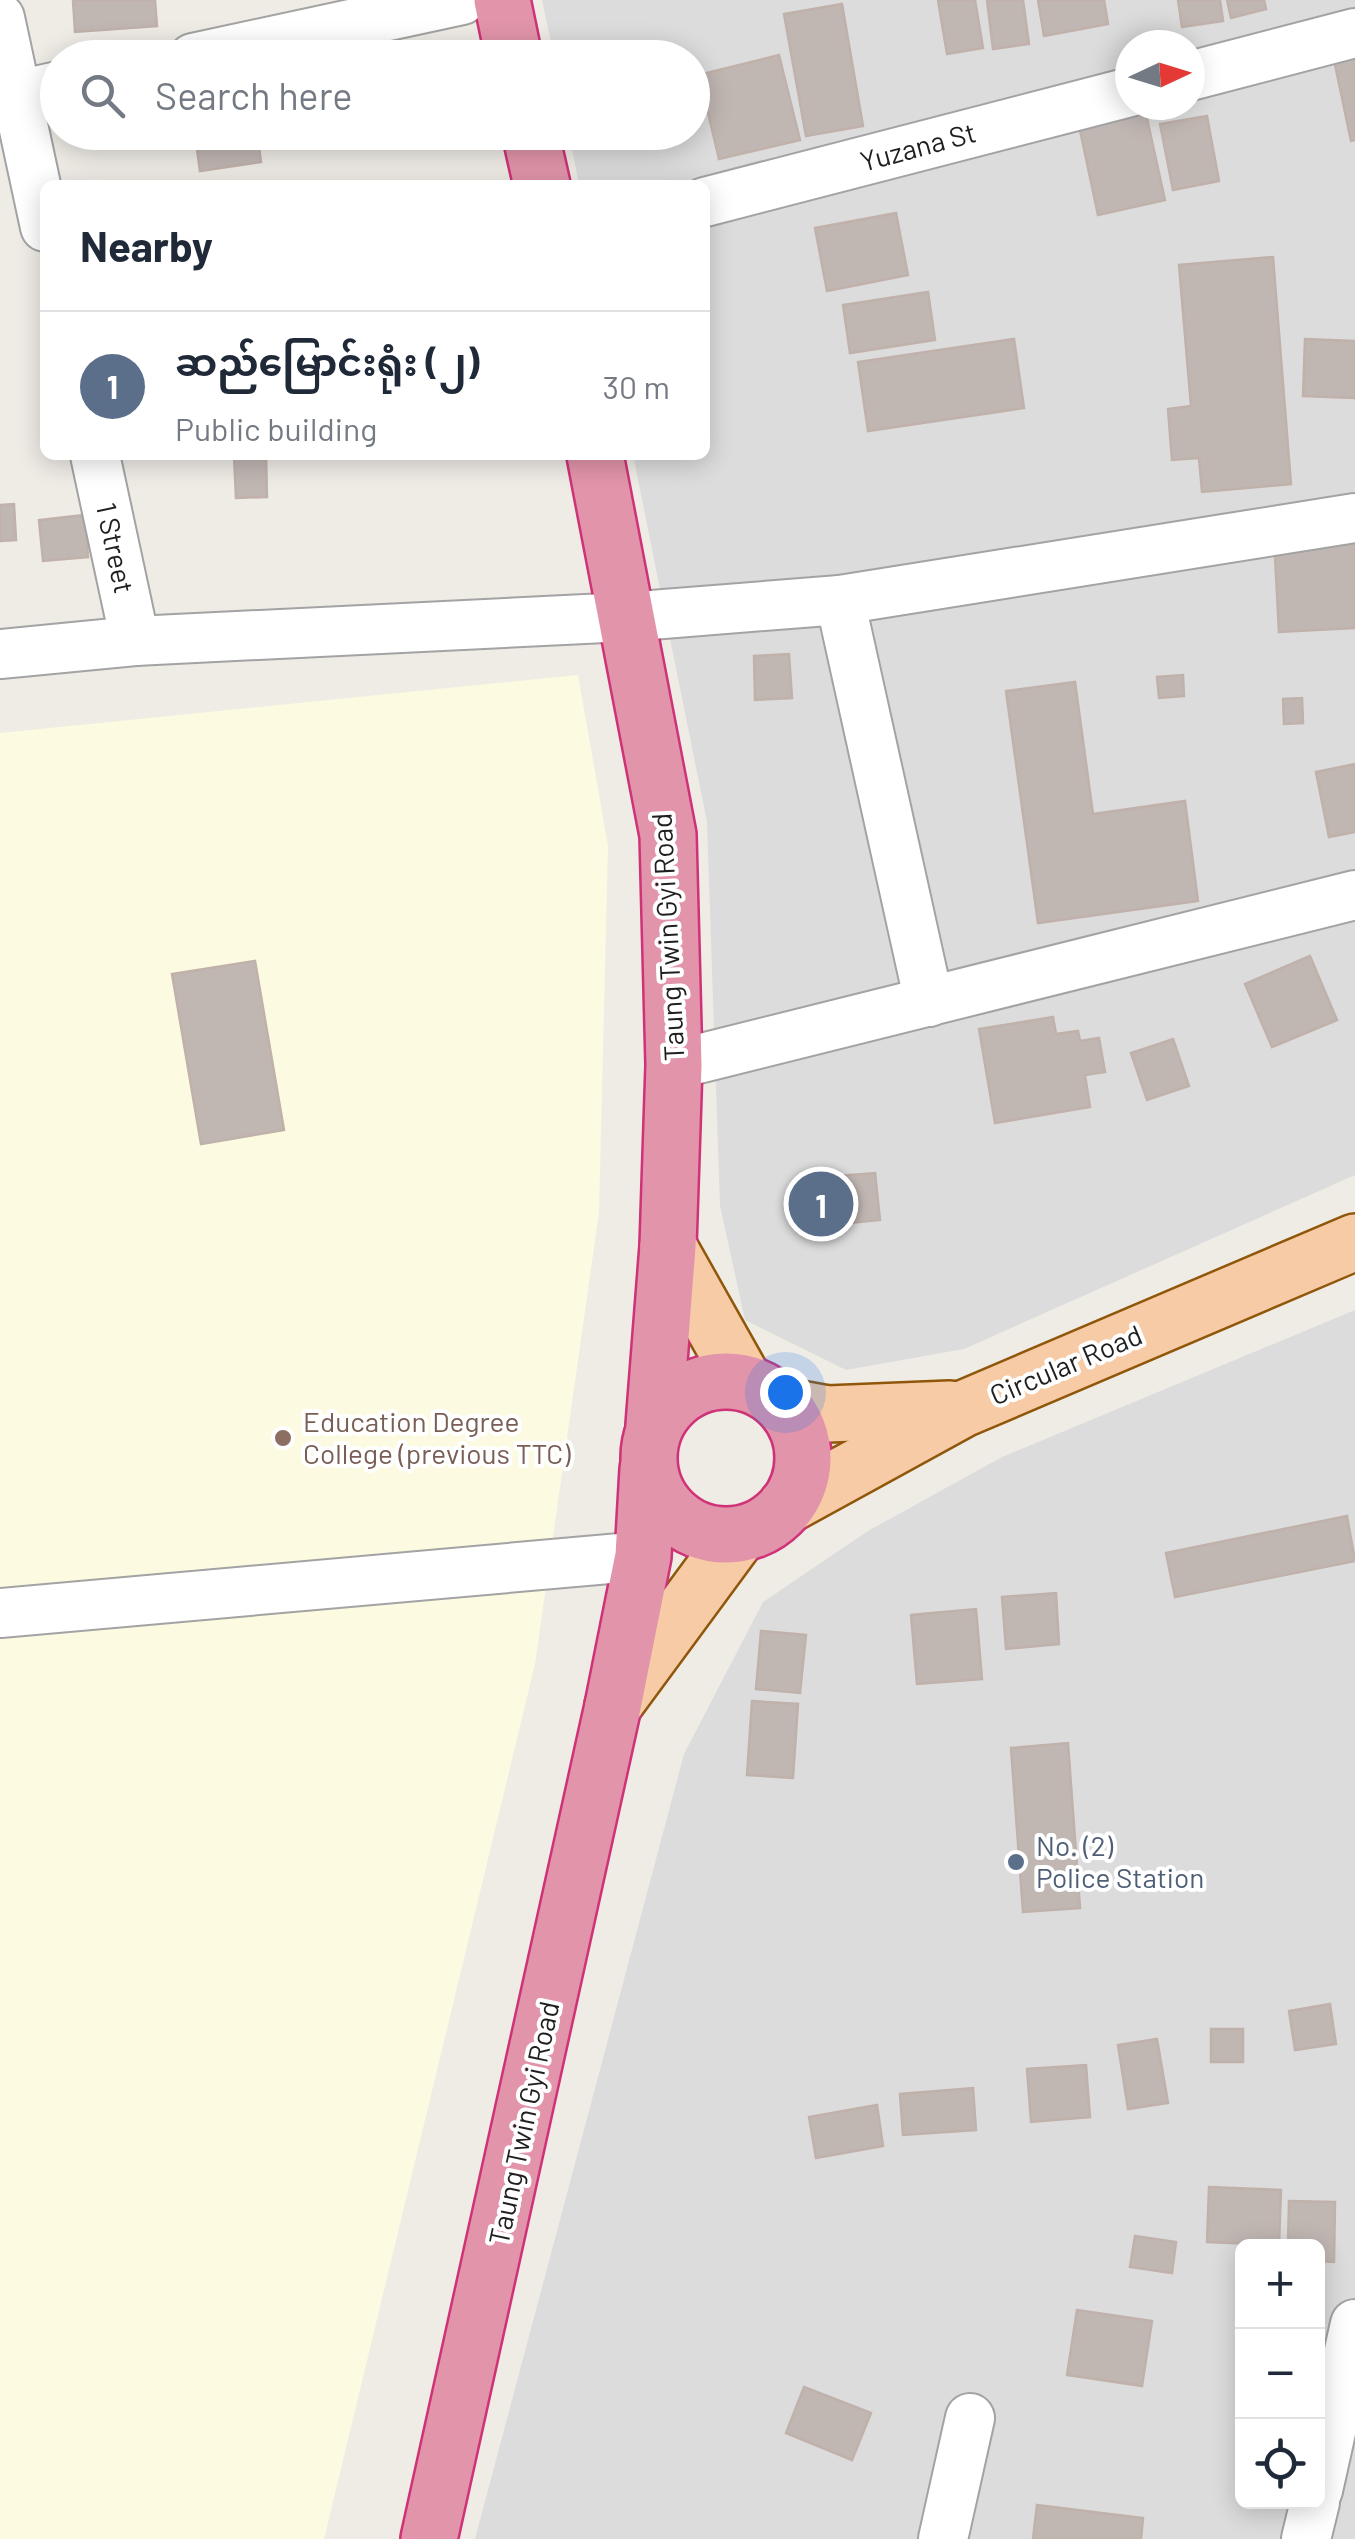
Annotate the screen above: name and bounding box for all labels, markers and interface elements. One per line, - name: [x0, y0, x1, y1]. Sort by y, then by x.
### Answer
- north arrow: [1115, 30, 1205, 120]
- search box: [40, 40, 710, 150]
- icon: search: [75, 68, 130, 123]
- text: Search here: [155, 72, 353, 118]
- street label: Yuzana St: [856, 114, 979, 178]
- text: Nearby: [80, 220, 213, 270]
- text: ဆည်မြောင်းရုံး (၂): [175, 338, 480, 384]
- text: 1: [107, 367, 118, 405]
- text: 30 m: [603, 367, 670, 405]
- text: Public building: [175, 409, 377, 447]
- street label: 1 Street: [90, 499, 142, 596]
- street label: Taung Twin Gyi Road: [644, 812, 690, 1062]
- pin: 1: [788, 1166, 854, 1242]
- street label: Circular Road: [984, 1317, 1147, 1411]
- your location: [760, 1367, 811, 1418]
- place label: Education Degree College (previous TTC): [303, 1404, 571, 1470]
- marker: Education Degree College (previous TTC): [272, 1427, 294, 1449]
- place label: No. (2) Police Station: [1036, 1828, 1204, 1894]
- marker: No. (2) Police Station: [1005, 1851, 1027, 1873]
- street label: Taung Twin Gyi Road: [481, 1998, 565, 2248]
- map controls: [1235, 2239, 1325, 2509]
- button: +: [1235, 2239, 1325, 2329]
- button: −: [1235, 2329, 1325, 2419]
- button: locate: [1235, 2419, 1325, 2509]

